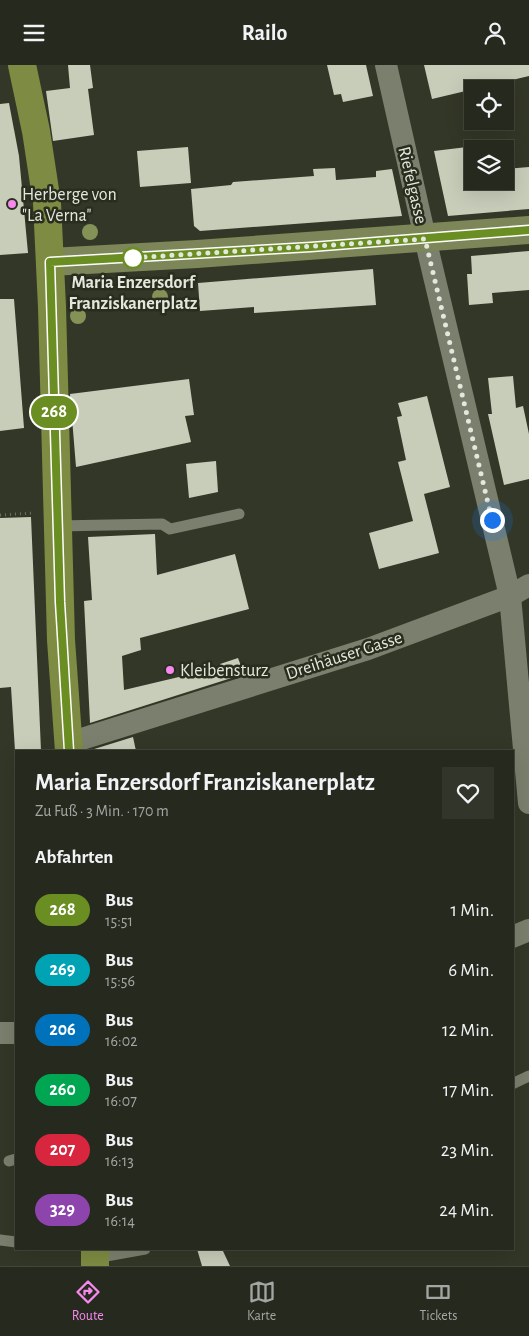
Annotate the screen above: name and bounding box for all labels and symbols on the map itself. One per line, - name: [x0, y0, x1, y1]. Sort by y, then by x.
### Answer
- street label: Riefelgasse: [394, 145, 430, 226]
- place label: Herberge von "La Verna": [22, 186, 117, 225]
- marker: Herberge von "La Verna": [6, 198, 18, 210]
- marker: Maria Enzersdorf Franziskanerplatz: [122, 247, 144, 269]
- place label: Maria Enzersdorf Franziskanerplatz: [69, 274, 198, 313]
- line badge: 268: [25, 396, 83, 428]
- your location: [480, 508, 505, 533]
- street label: Dreihäuser Gasse: [284, 629, 405, 683]
- place label: Kleibensturz: [180, 662, 268, 680]
- marker: Kleibensturz: [164, 664, 176, 676]

